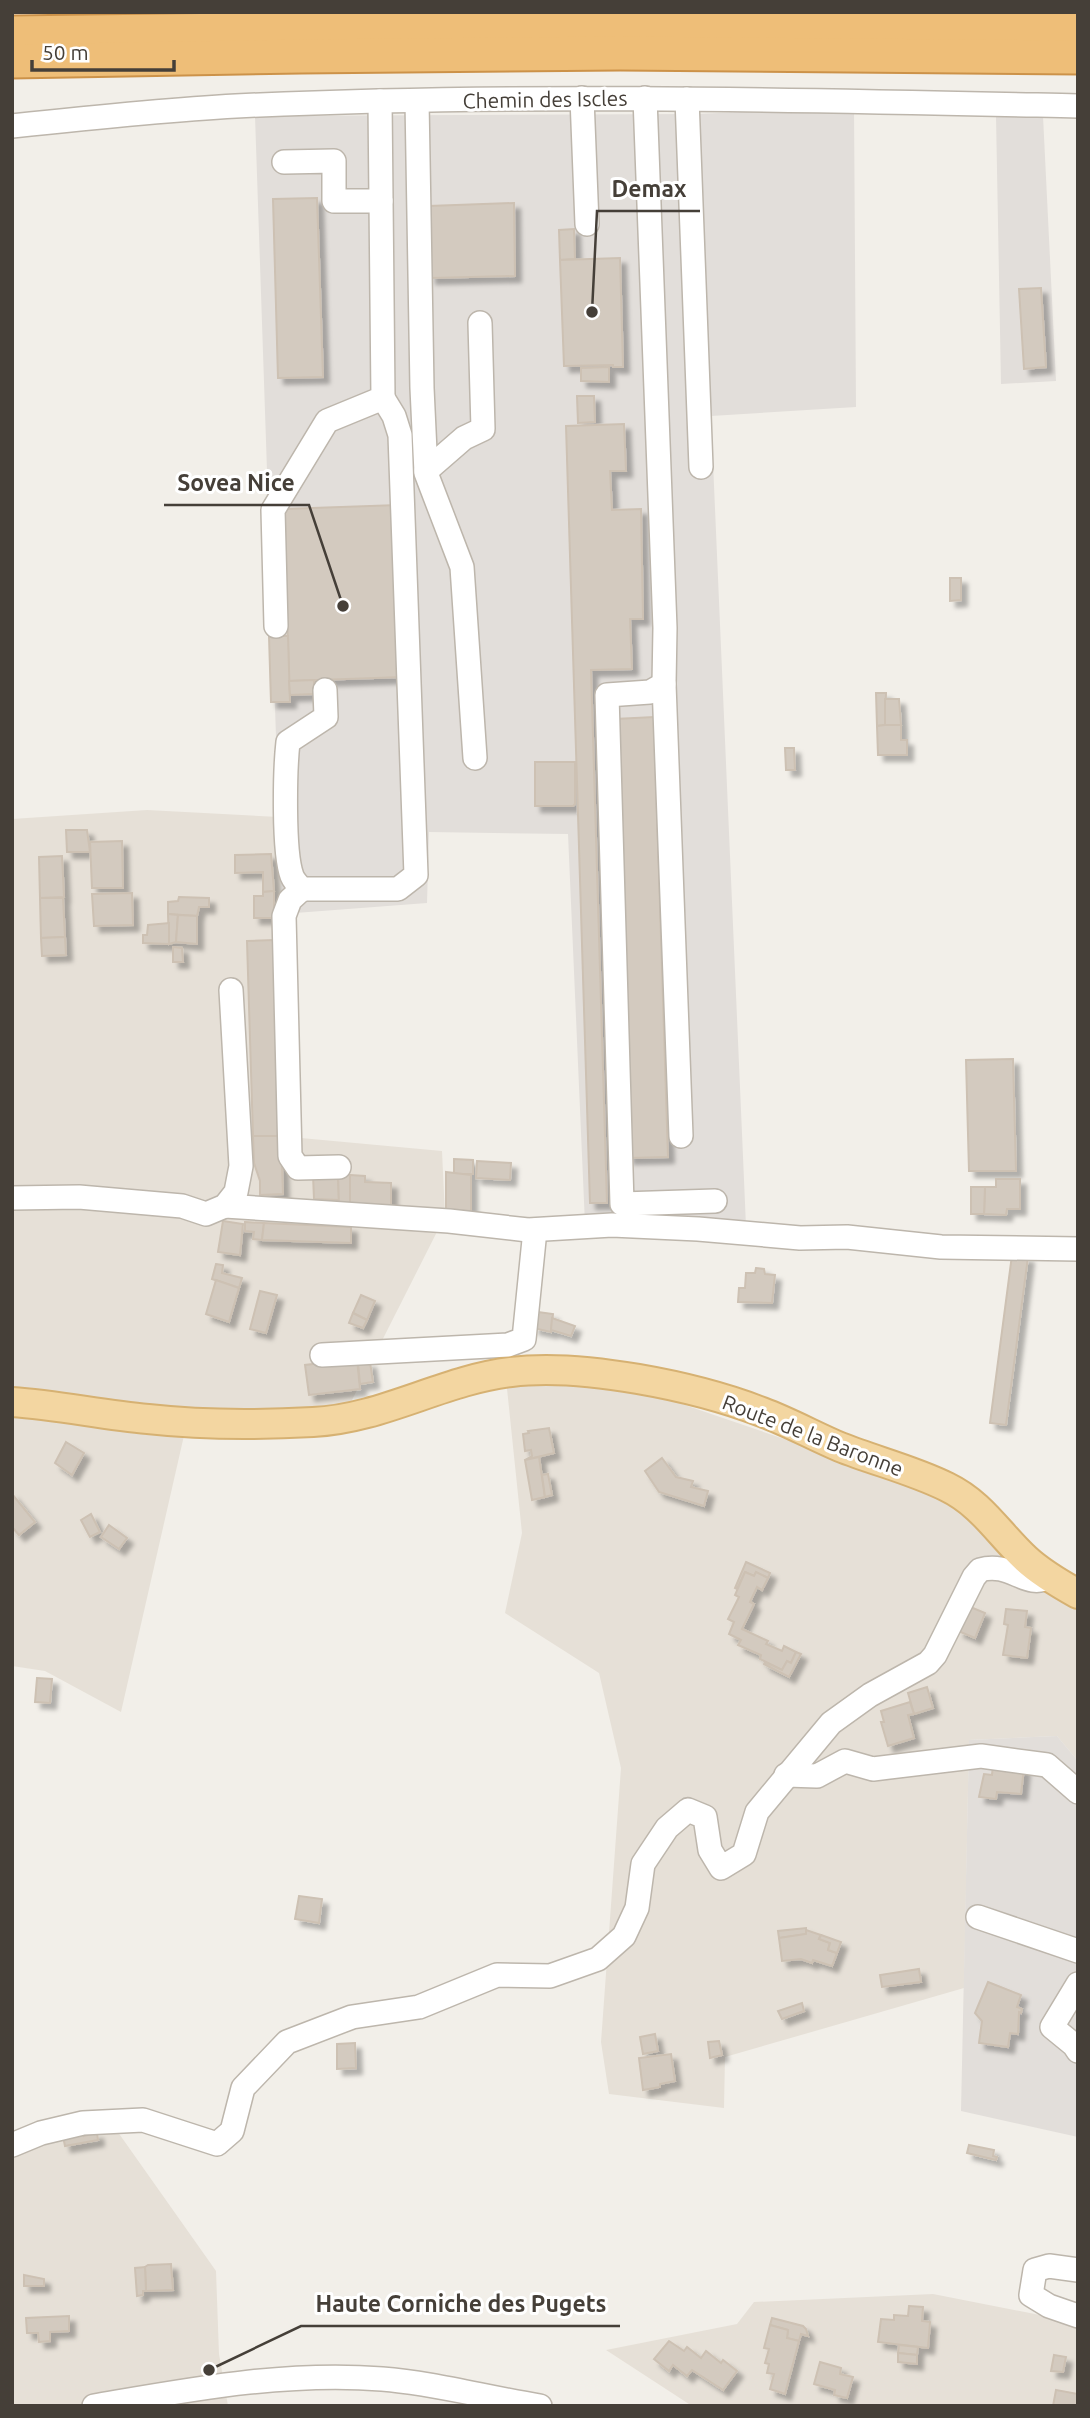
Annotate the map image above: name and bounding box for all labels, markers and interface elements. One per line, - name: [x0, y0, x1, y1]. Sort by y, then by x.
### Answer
- scale bar: [32, 28, 173, 72]
- text: 50 m: [42, 40, 89, 64]
- street label: Chemin des Iscles: [462, 86, 628, 112]
- callout: Demax: [597, 167, 700, 211]
- text: Demax: [612, 176, 687, 201]
- callout: Sovea Nice: [164, 461, 309, 505]
- text: Sovea Nice: [177, 470, 295, 495]
- street label: Route de la Baronne: [719, 1389, 907, 1481]
- callout: Haute Corniche des Pugets: [301, 2282, 620, 2326]
- text: Haute Corniche des Pugets: [316, 2291, 606, 2316]

